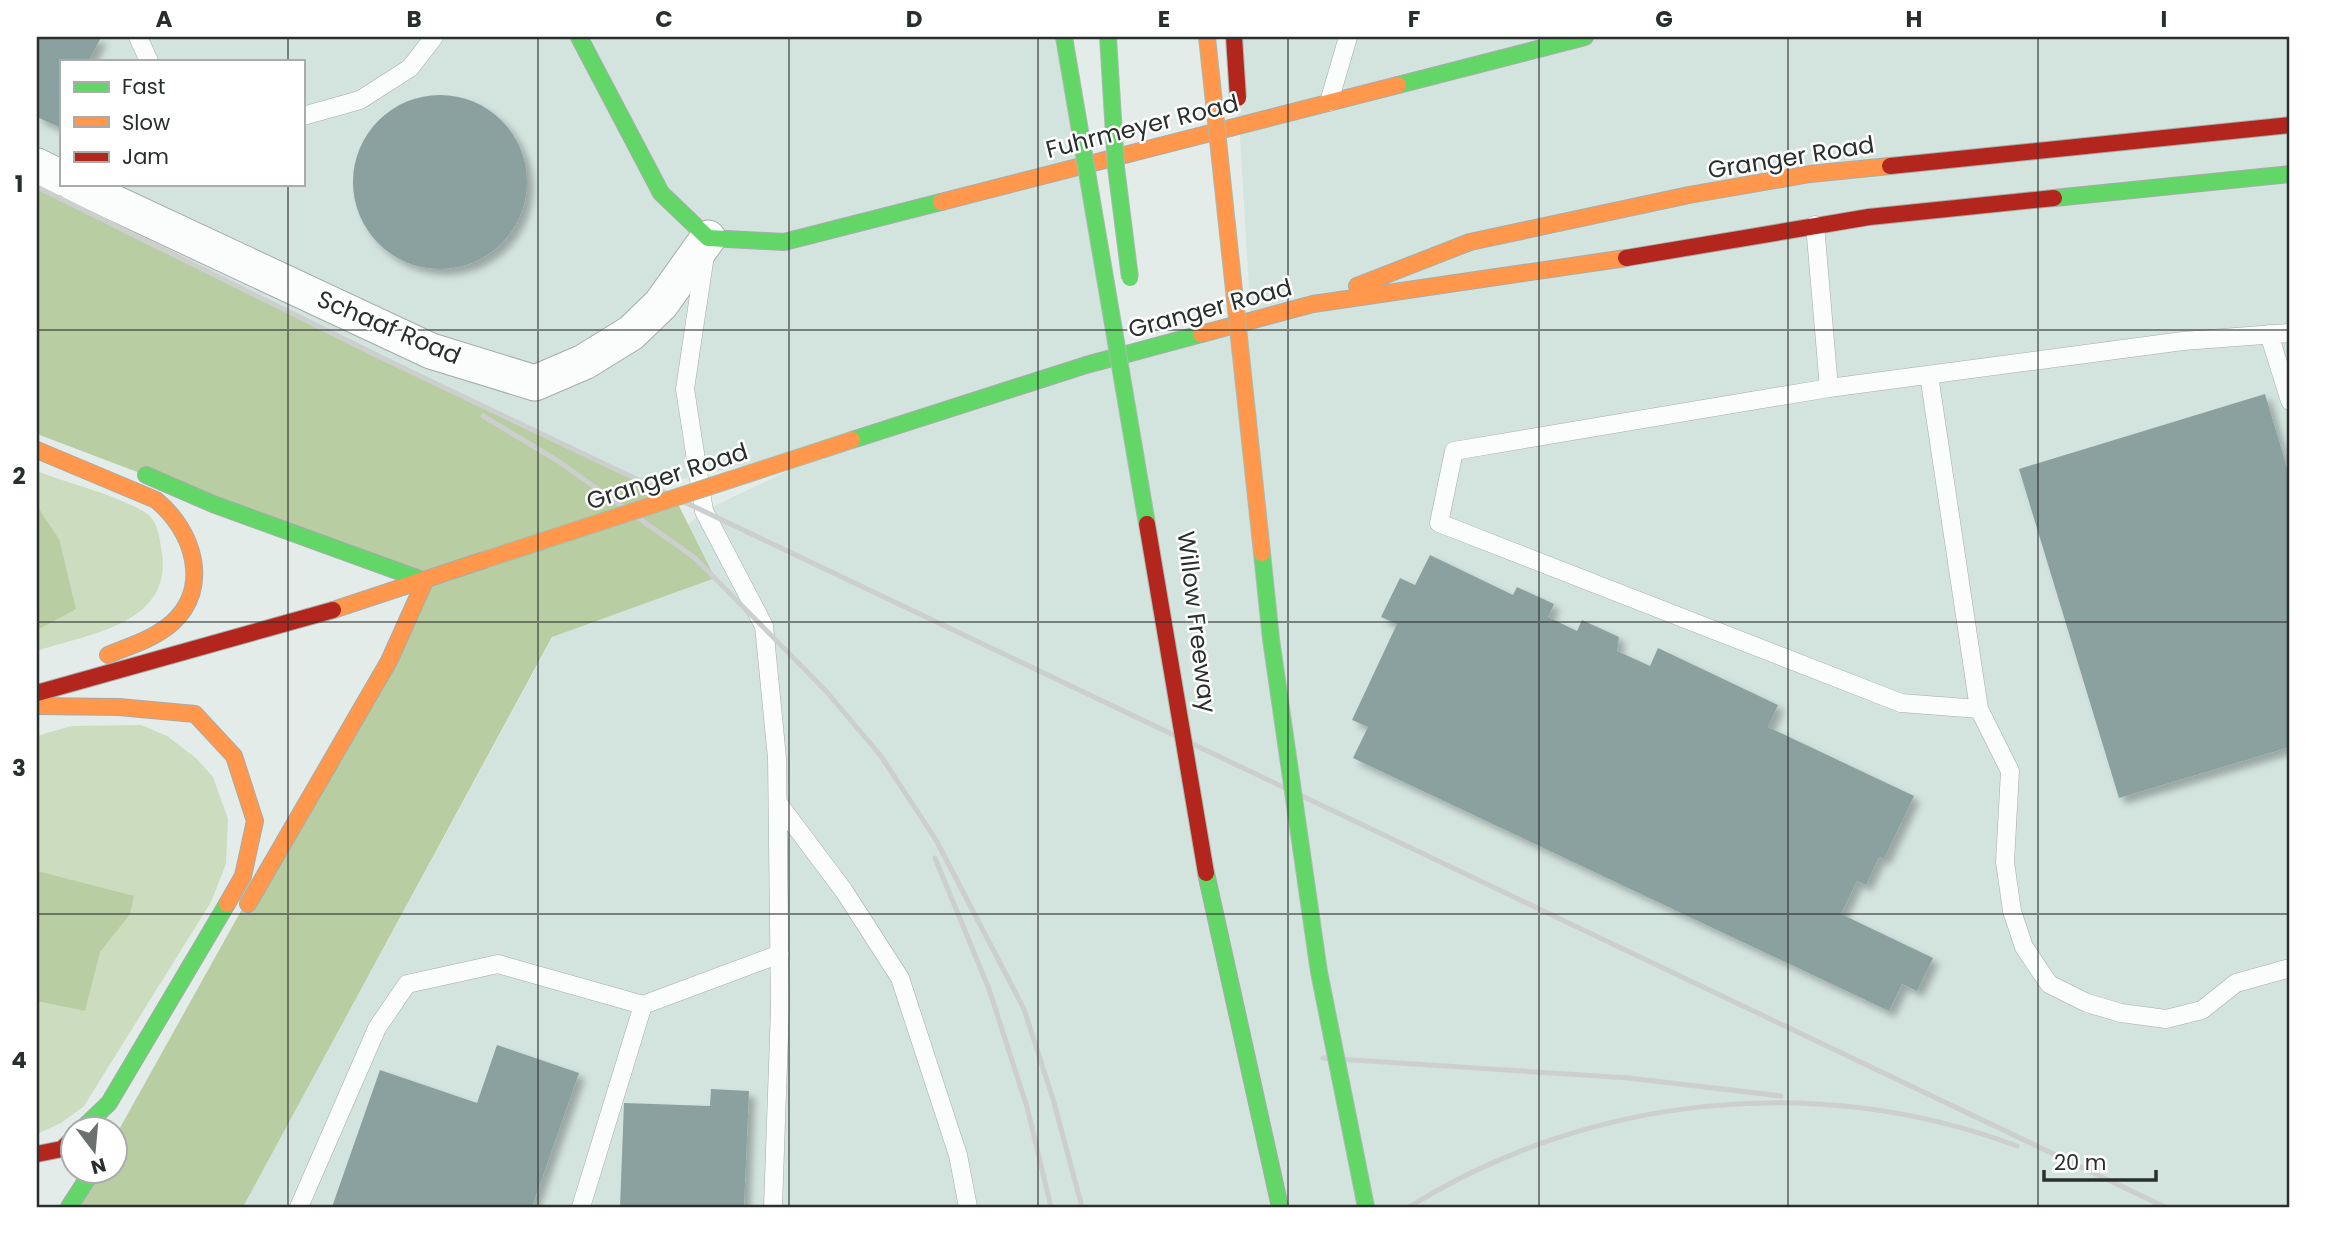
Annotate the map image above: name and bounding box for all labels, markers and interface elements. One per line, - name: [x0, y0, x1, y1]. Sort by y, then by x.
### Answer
- text: A: [156, 3, 173, 35]
- text: B: [406, 3, 422, 35]
- text: C: [655, 3, 673, 35]
- text: D: [906, 3, 922, 35]
- text: E: [1158, 3, 1170, 35]
- text: F: [1408, 3, 1420, 35]
- text: G: [1655, 3, 1673, 35]
- text: H: [1906, 3, 1922, 35]
- text: I: [2161, 3, 2167, 35]
- legend: [60, 60, 304, 186]
- text: Fast: [122, 72, 165, 101]
- street label: Fuhrmeyer Road: [1042, 86, 1242, 166]
- text: Slow: [122, 108, 170, 137]
- street label: Granger Road: [1705, 128, 1877, 186]
- text: Jam: [122, 142, 169, 171]
- text: 1: [15, 168, 23, 200]
- street label: Granger Road: [1125, 270, 1295, 346]
- street label: Schaaf Road: [312, 282, 466, 372]
- street label: Granger Road: [582, 434, 752, 518]
- text: 2: [12, 460, 26, 492]
- street label: Willow Freeway: [1169, 529, 1225, 715]
- text: 3: [12, 752, 26, 784]
- text: 4: [11, 1044, 27, 1076]
- north arrow: [60, 1114, 130, 1184]
- scale bar: [2044, 1139, 2156, 1183]
- text: 20 m: [2054, 1148, 2107, 1177]
- text: N: [88, 1151, 109, 1181]

